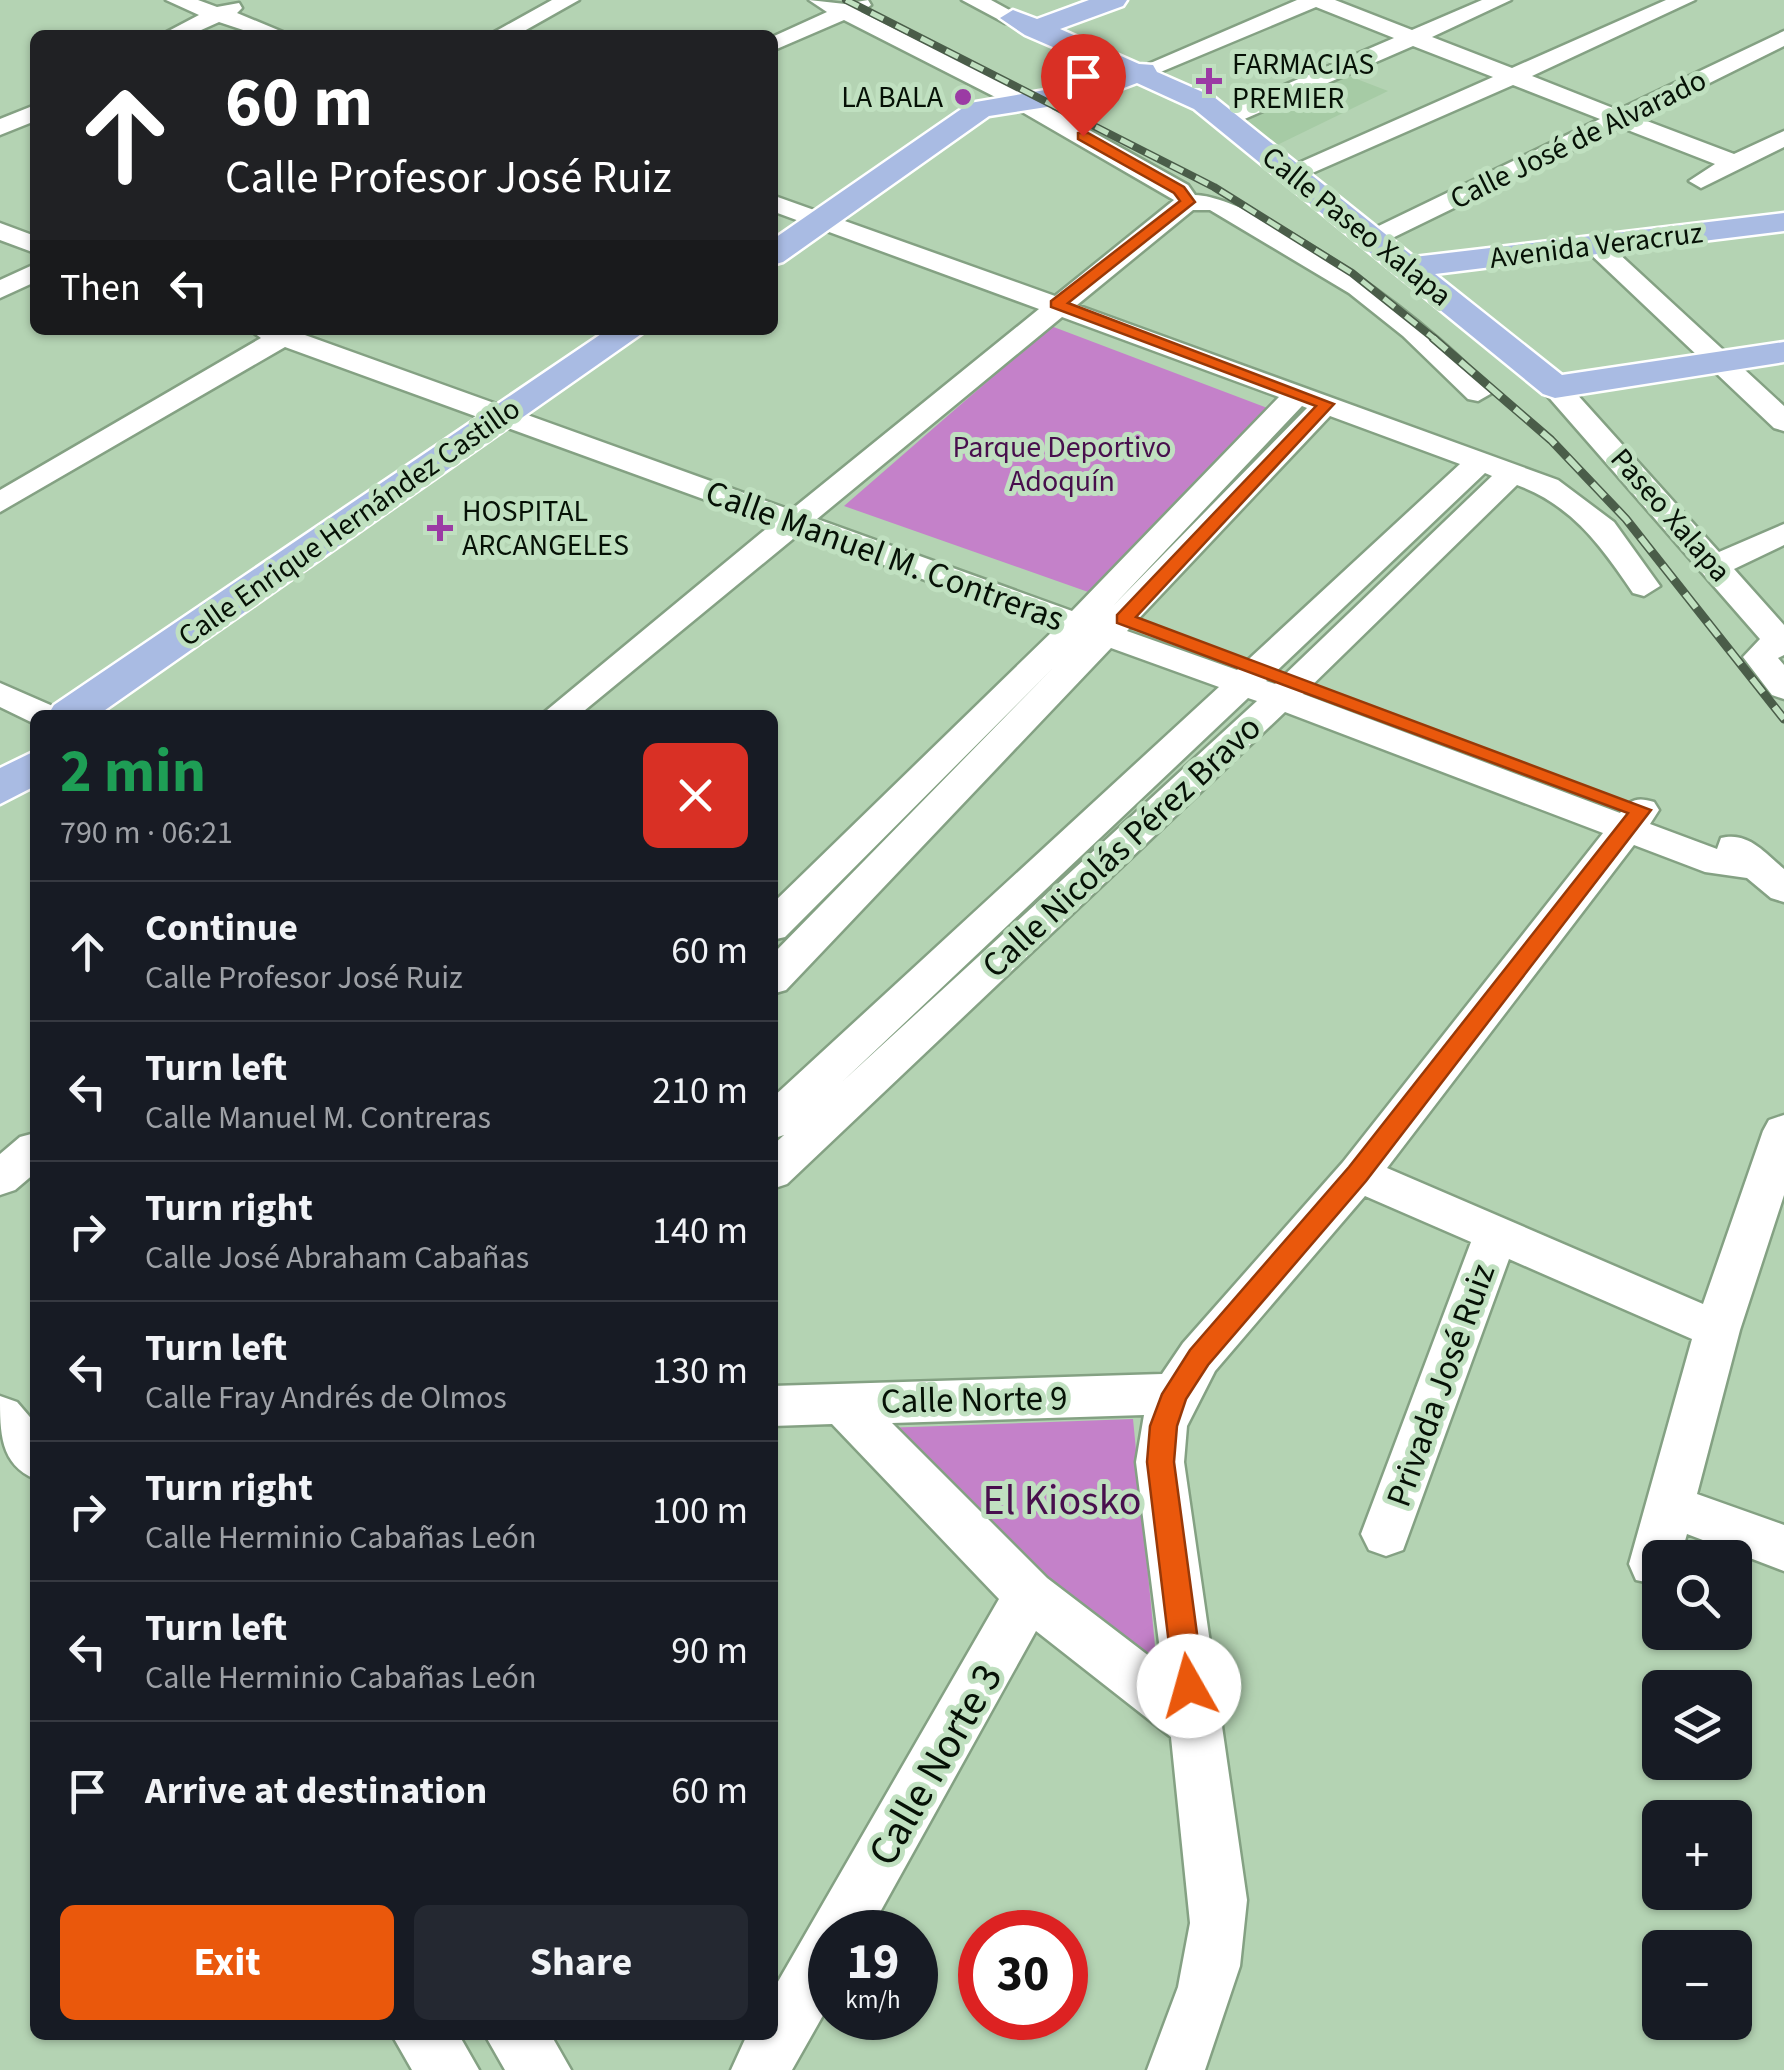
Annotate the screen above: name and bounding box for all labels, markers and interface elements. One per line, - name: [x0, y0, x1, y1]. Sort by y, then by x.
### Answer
- pin: [1041, 34, 1126, 137]
- place label: FARMACIAS PREMIER: [1232, 43, 1374, 120]
- icon: arrive: [1056, 49, 1111, 104]
- text: 60 m: [225, 53, 373, 153]
- street label: Calle José de Alvarado: [1443, 59, 1714, 220]
- marker: FARMACIAS PREMIER: [1196, 68, 1222, 94]
- icon: ahead: [60, 70, 190, 200]
- place label: LA BALA: [841, 76, 944, 119]
- marker: LA BALA: [952, 86, 974, 108]
- street label: Calle Paseo Xalapa: [1253, 136, 1461, 317]
- text: Calle Profesor José Ruiz: [225, 146, 672, 210]
- street label: Avenida Veracruz: [1487, 211, 1705, 280]
- icon: left: [161, 260, 216, 315]
- text: Then: [60, 261, 141, 315]
- street label: Calle Enrique Hernández Castillo: [170, 388, 529, 657]
- park label: Parque Deportivo Adoquín: [952, 426, 1172, 503]
- street label: Paseo Xalapa: [1600, 439, 1741, 592]
- street label: Calle Manuel M. Contreras: [698, 468, 1071, 644]
- place label: HOSPITAL ARCANGELES: [462, 490, 629, 567]
- marker: HOSPITAL ARCANGELES: [427, 515, 453, 541]
- street label: Calle Nicolás Pérez Bravo: [971, 704, 1272, 990]
- text: 2 min: [60, 730, 206, 815]
- button: close: [643, 743, 748, 848]
- text: 790 m · 06:21: [60, 810, 233, 856]
- text: Continue: [145, 901, 298, 955]
- icon: ahead: [60, 924, 115, 979]
- text: 60 m: [671, 924, 748, 978]
- text: Calle Profesor José Ruiz: [145, 955, 463, 1001]
- text: Turn left: [145, 1041, 287, 1095]
- icon: left: [60, 1064, 115, 1119]
- text: 210 m: [652, 1064, 748, 1118]
- text: Calle Manuel M. Contreras: [145, 1095, 491, 1141]
- text: Turn right: [145, 1181, 313, 1235]
- icon: right: [60, 1204, 115, 1259]
- text: 140 m: [652, 1204, 748, 1258]
- text: Calle José Abraham Cabañas: [145, 1235, 529, 1281]
- street label: Privada José Ruiz: [1374, 1257, 1508, 1514]
- text: Turn left: [145, 1321, 287, 1375]
- icon: left: [60, 1344, 115, 1399]
- text: 130 m: [652, 1344, 748, 1398]
- street label: Calle Norte 9: [880, 1373, 1068, 1427]
- text: Calle Fray Andrés de Olmos: [145, 1375, 507, 1421]
- text: Turn right: [145, 1461, 313, 1515]
- park label: El Kiosko: [983, 1471, 1141, 1531]
- icon: right: [60, 1484, 115, 1539]
- text: 100 m: [652, 1484, 748, 1538]
- text: Calle Herminio Cabañas León: [145, 1515, 536, 1561]
- map controls: [1642, 1540, 1752, 2040]
- button: search: [1642, 1540, 1752, 1650]
- text: Turn left: [145, 1601, 287, 1655]
- icon: left: [60, 1624, 115, 1679]
- text: 90 m: [671, 1624, 748, 1678]
- position arrow: [1137, 1634, 1241, 1738]
- street label: Calle Norte 3: [854, 1653, 1018, 1877]
- text: Calle Herminio Cabañas León: [145, 1655, 536, 1701]
- button: layers: [1642, 1670, 1752, 1780]
- icon: arrive: [60, 1764, 115, 1819]
- text: Arrive at destination: [145, 1764, 487, 1818]
- text: 60 m: [671, 1764, 748, 1818]
- button: +: [1642, 1800, 1752, 1910]
- button: Exit: [60, 1905, 394, 2020]
- button: Share: [414, 1905, 748, 2020]
- speed limit sign: 30: [958, 1910, 1088, 2040]
- text: 19: [847, 1927, 899, 1998]
- button: −: [1642, 1930, 1752, 2040]
- text: km/h: [845, 1982, 901, 2018]

